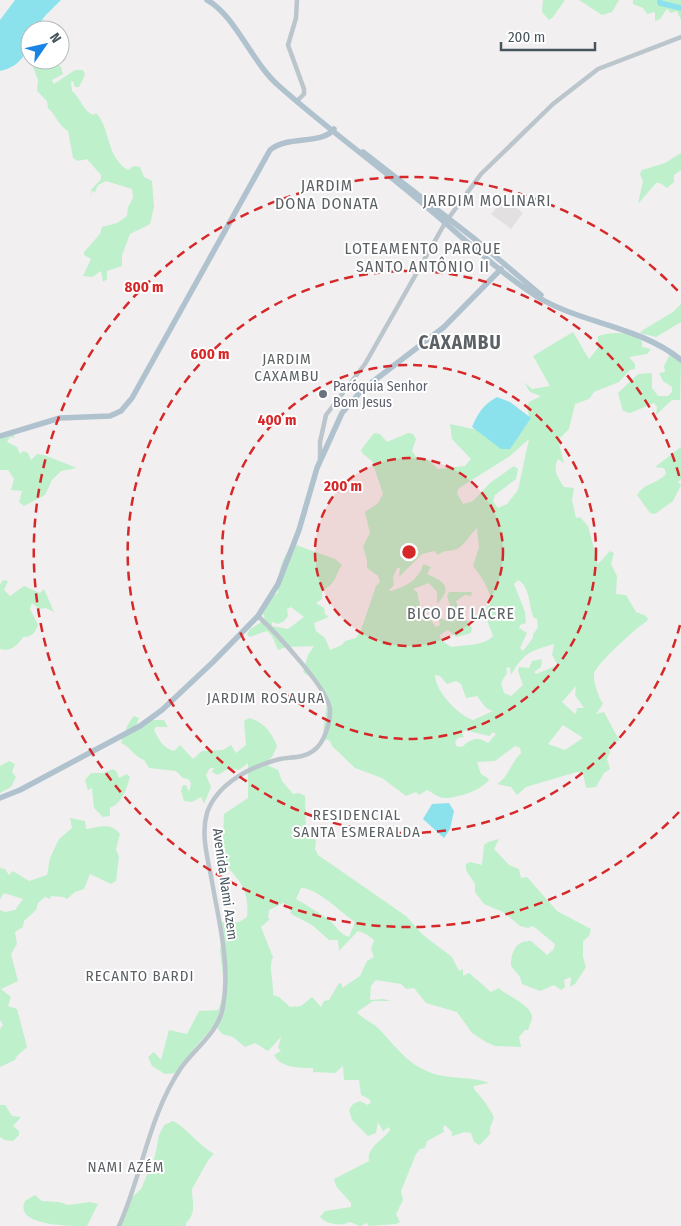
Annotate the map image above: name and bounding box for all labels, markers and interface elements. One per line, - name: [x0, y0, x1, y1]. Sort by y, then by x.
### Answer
- north arrow: [20, 20, 70, 70]
- scale bar: [501, 20, 595, 52]
- text: 200 m: [508, 28, 545, 46]
- text: N: [46, 30, 65, 46]
- district label: JARDIM DONA DONATA: [275, 176, 379, 213]
- district label: JARDIM MOLINARI: [423, 191, 551, 210]
- district label: LOTEAMENTO PARQUE SANTO ANTÔNIO II: [345, 239, 501, 276]
- text: 800 m: [125, 278, 163, 296]
- district label: CAXAMBU: [418, 331, 502, 354]
- text: 600 m: [191, 345, 229, 363]
- district label: JARDIM CAXAMBU: [254, 350, 320, 385]
- place label: Paróquia Senhor Bom Jesus: [333, 378, 428, 411]
- marker: Paróquia Senhor Bom Jesus: [317, 388, 329, 400]
- text: 400 m: [258, 411, 296, 429]
- text: 200 m: [323, 477, 362, 495]
- centre of rings: [400, 543, 418, 561]
- district label: BICO DE LACRE: [407, 604, 515, 623]
- district label: JARDIM ROSAURA: [207, 689, 325, 707]
- district label: RESIDENCIAL SANTA ESMERALDA: [293, 806, 421, 841]
- street label: Avenida Nami Azem: [209, 827, 241, 941]
- district label: RECANTO BARDI: [86, 967, 194, 985]
- district label: NAMI AZÉM: [88, 1158, 164, 1176]

